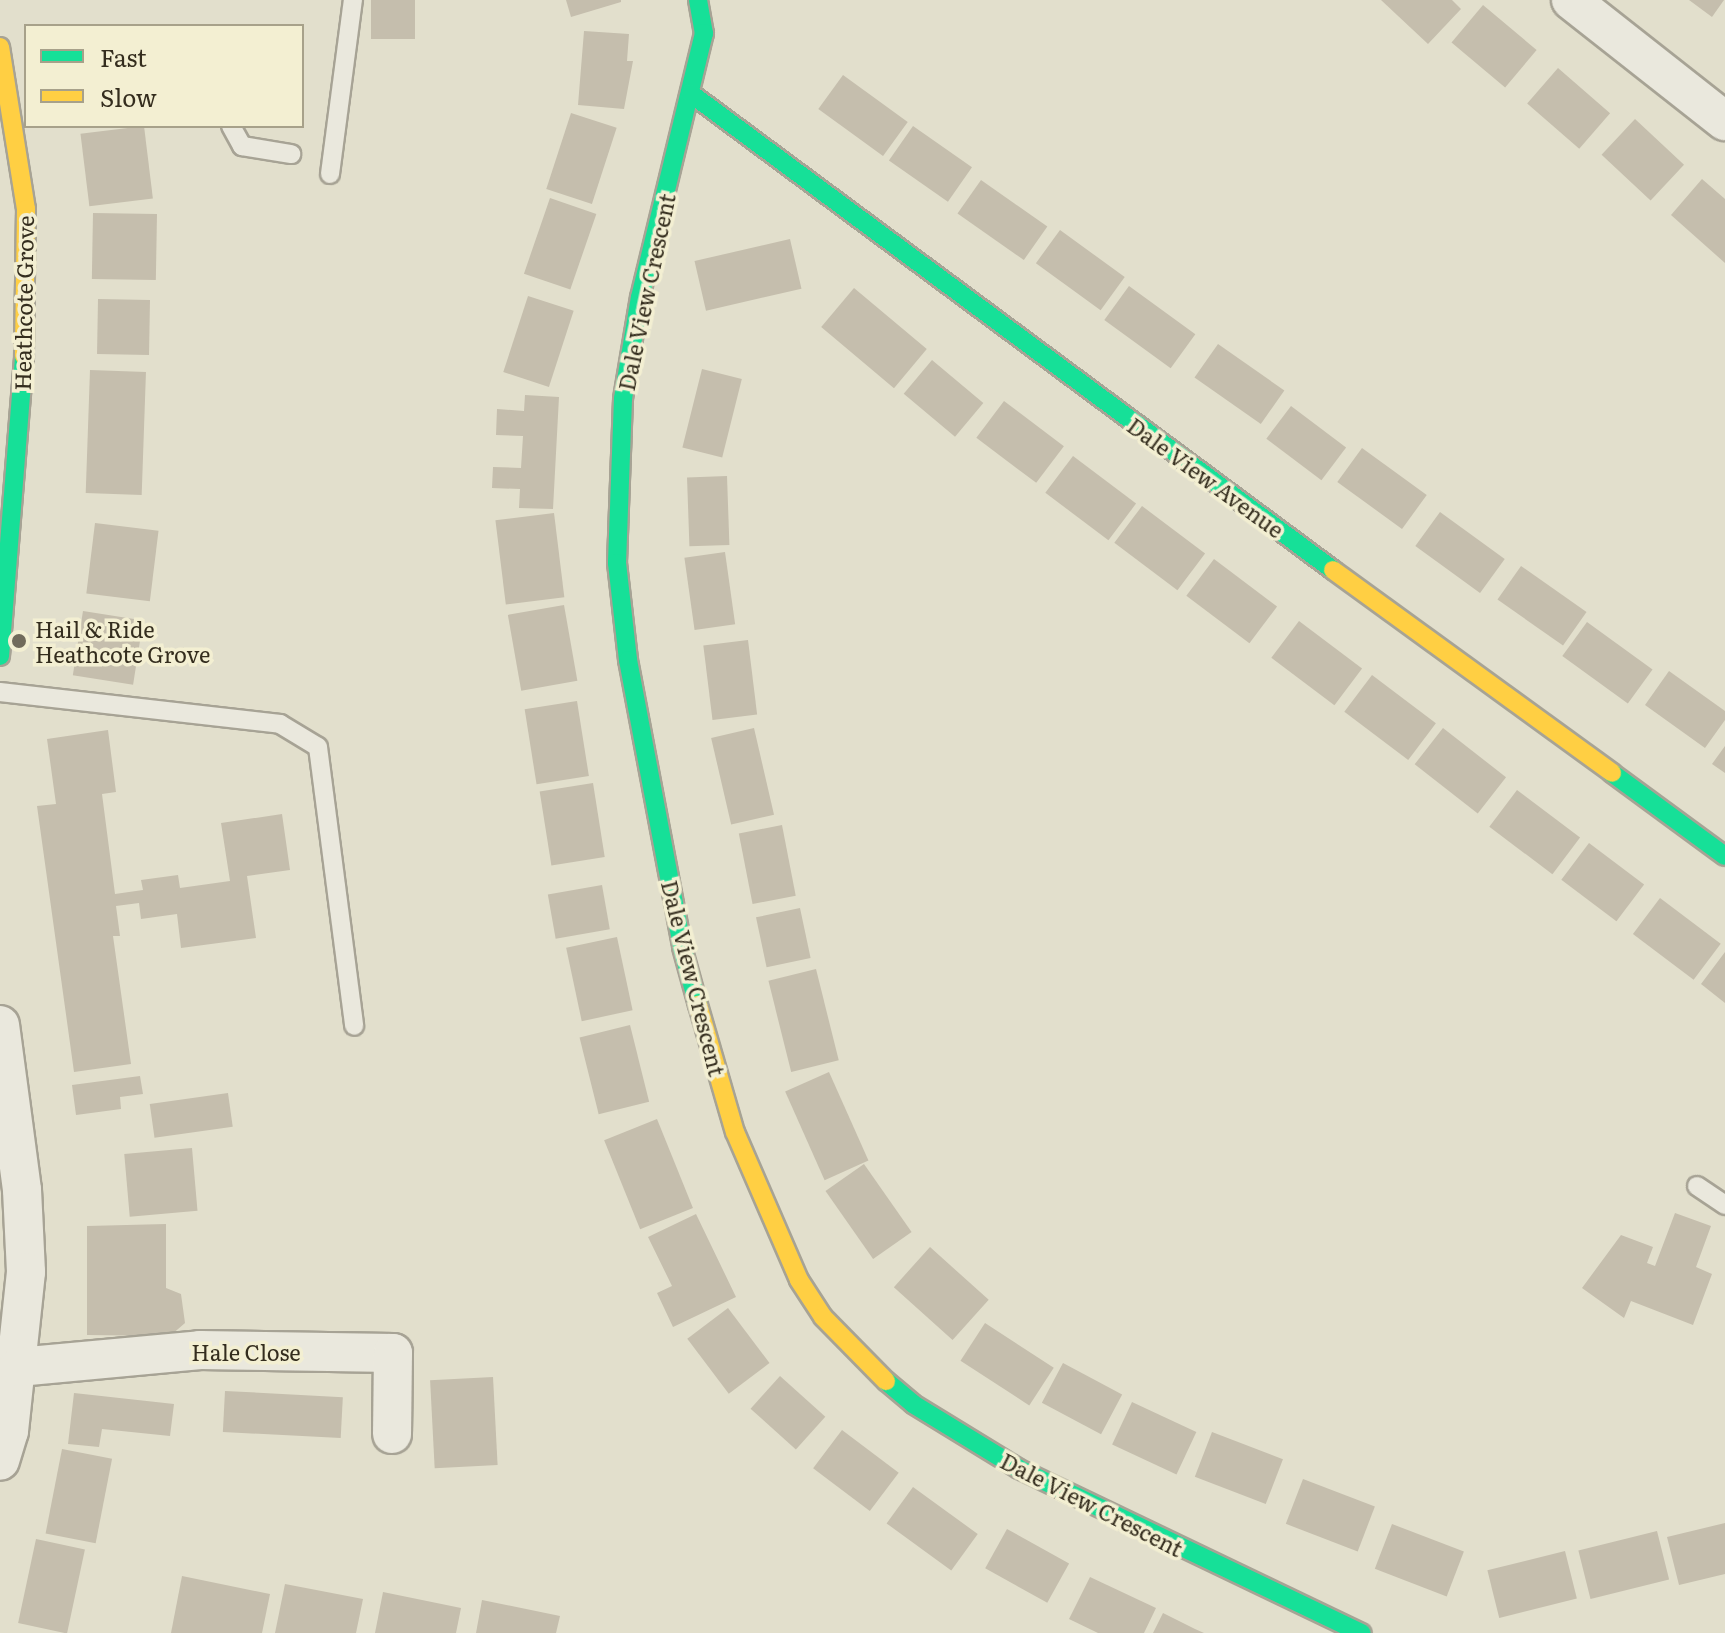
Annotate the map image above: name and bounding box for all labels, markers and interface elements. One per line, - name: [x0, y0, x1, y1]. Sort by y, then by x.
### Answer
- legend: [24, 24, 304, 128]
- text: Fast: [100, 39, 147, 74]
- text: Slow: [100, 79, 157, 114]
- street label: Dale View Crescent: [612, 191, 680, 393]
- street label: Heathcote Grove: [8, 215, 38, 391]
- street label: Dale View Avenue: [1123, 411, 1289, 543]
- place label: Hail & Ride Heathcote Grove: [35, 615, 210, 666]
- marker: Hail & Ride Heathcote Grove: [10, 632, 28, 650]
- street label: Dale View Crescent: [657, 877, 731, 1079]
- street label: Hale Close: [191, 1339, 301, 1365]
- street label: Dale View Crescent: [997, 1447, 1187, 1561]

